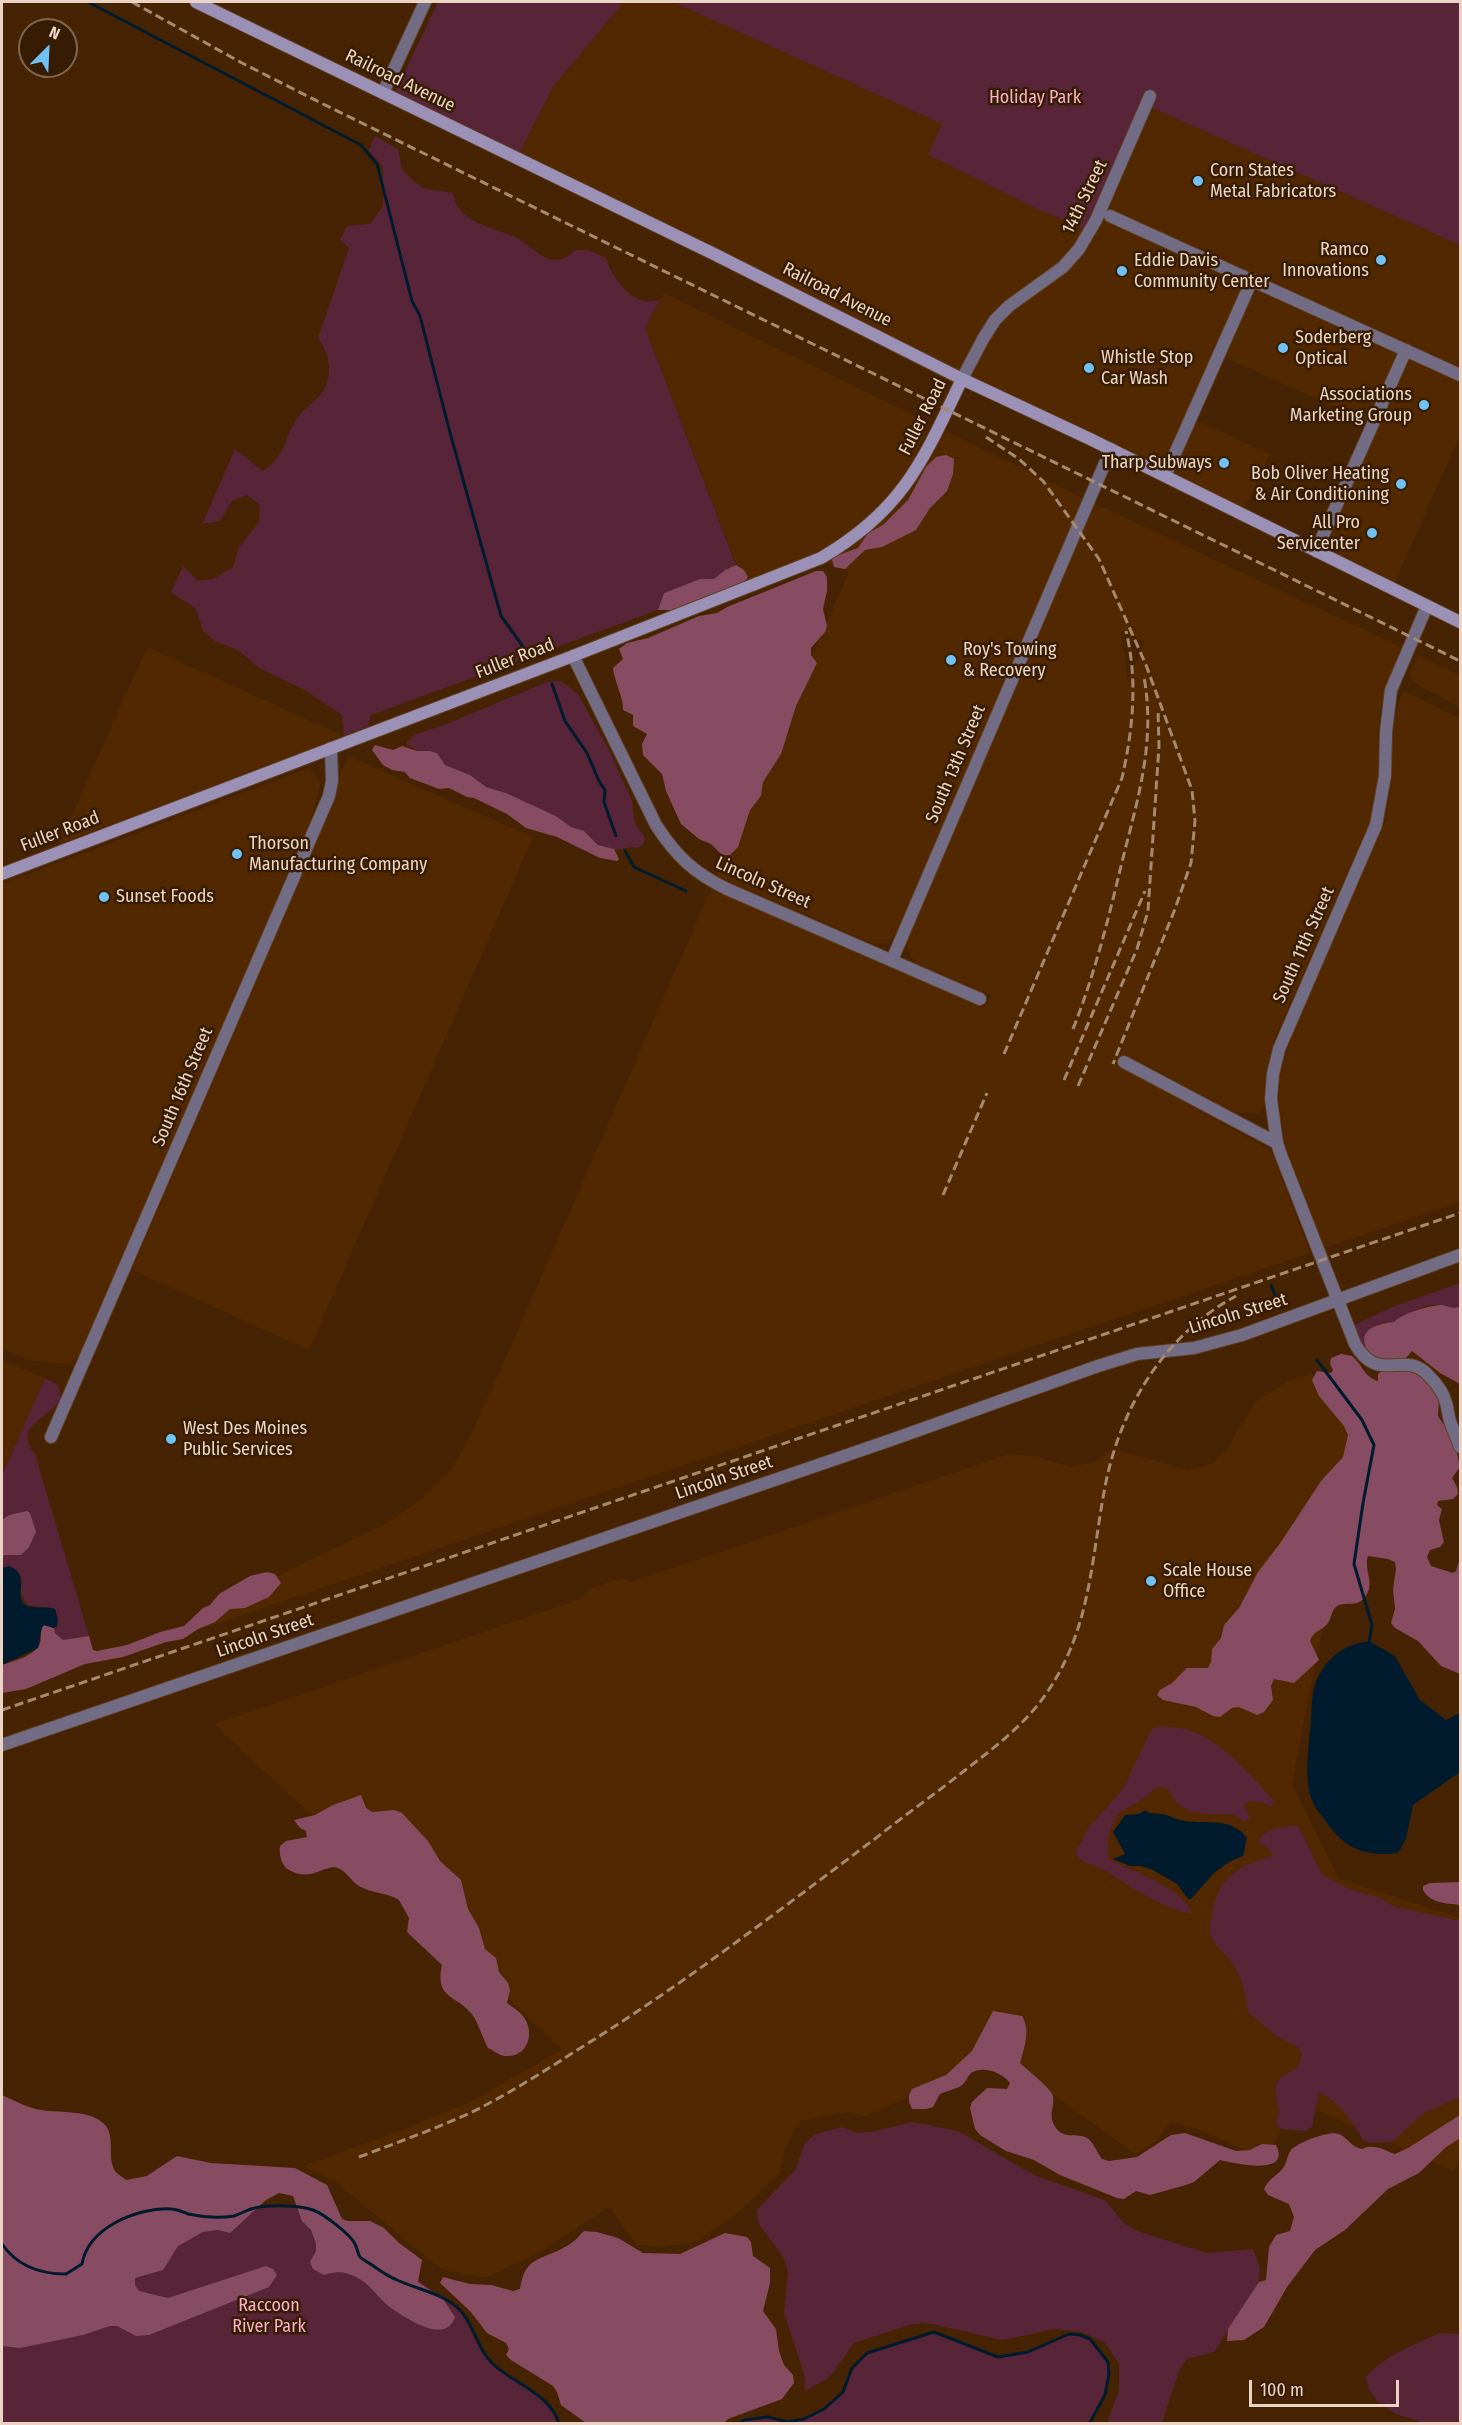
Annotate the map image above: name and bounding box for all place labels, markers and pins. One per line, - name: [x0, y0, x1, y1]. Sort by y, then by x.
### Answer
- place label: Corn States Metal Fabricators: [1210, 160, 1336, 202]
- marker: Corn States Metal Fabricators: [1191, 174, 1205, 188]
- place label: Ramco Innovations: [1282, 239, 1369, 282]
- place label: Eddie Davis Community Center: [1134, 250, 1269, 292]
- marker: Ramco Innovations: [1374, 253, 1388, 267]
- marker: Eddie Davis Community Center: [1115, 264, 1129, 278]
- place label: Soderberg Optical: [1295, 327, 1371, 370]
- marker: Soderberg Optical: [1276, 341, 1290, 355]
- place label: Whistle Stop Car Wash: [1101, 347, 1193, 389]
- marker: Whistle Stop Car Wash: [1082, 361, 1096, 375]
- place label: Associations Marketing Group: [1290, 384, 1412, 426]
- marker: Associations Marketing Group: [1417, 398, 1431, 412]
- place label: Tharp Subways: [1102, 452, 1212, 474]
- marker: Tharp Subways: [1217, 456, 1231, 470]
- place label: Bob Oliver Heating & Air Conditioning: [1251, 463, 1389, 506]
- marker: Bob Oliver Heating & Air Conditioning: [1394, 477, 1408, 491]
- place label: All Pro Servicenter: [1277, 512, 1360, 554]
- marker: All Pro Servicenter: [1365, 526, 1379, 540]
- place label: Roy's Towing & Recovery: [963, 639, 1056, 682]
- marker: Roy's Towing & Recovery: [944, 653, 958, 667]
- place label: Thorson Manufacturing Company: [249, 833, 427, 876]
- marker: Thorson Manufacturing Company: [230, 847, 244, 861]
- place label: Sunset Foods: [116, 886, 214, 908]
- marker: Sunset Foods: [97, 890, 111, 904]
- place label: West Des Moines Public Services: [183, 1418, 307, 1460]
- marker: West Des Moines Public Services: [164, 1432, 178, 1446]
- place label: Scale House Office: [1163, 1560, 1252, 1602]
- marker: Scale House Office: [1144, 1574, 1158, 1588]

